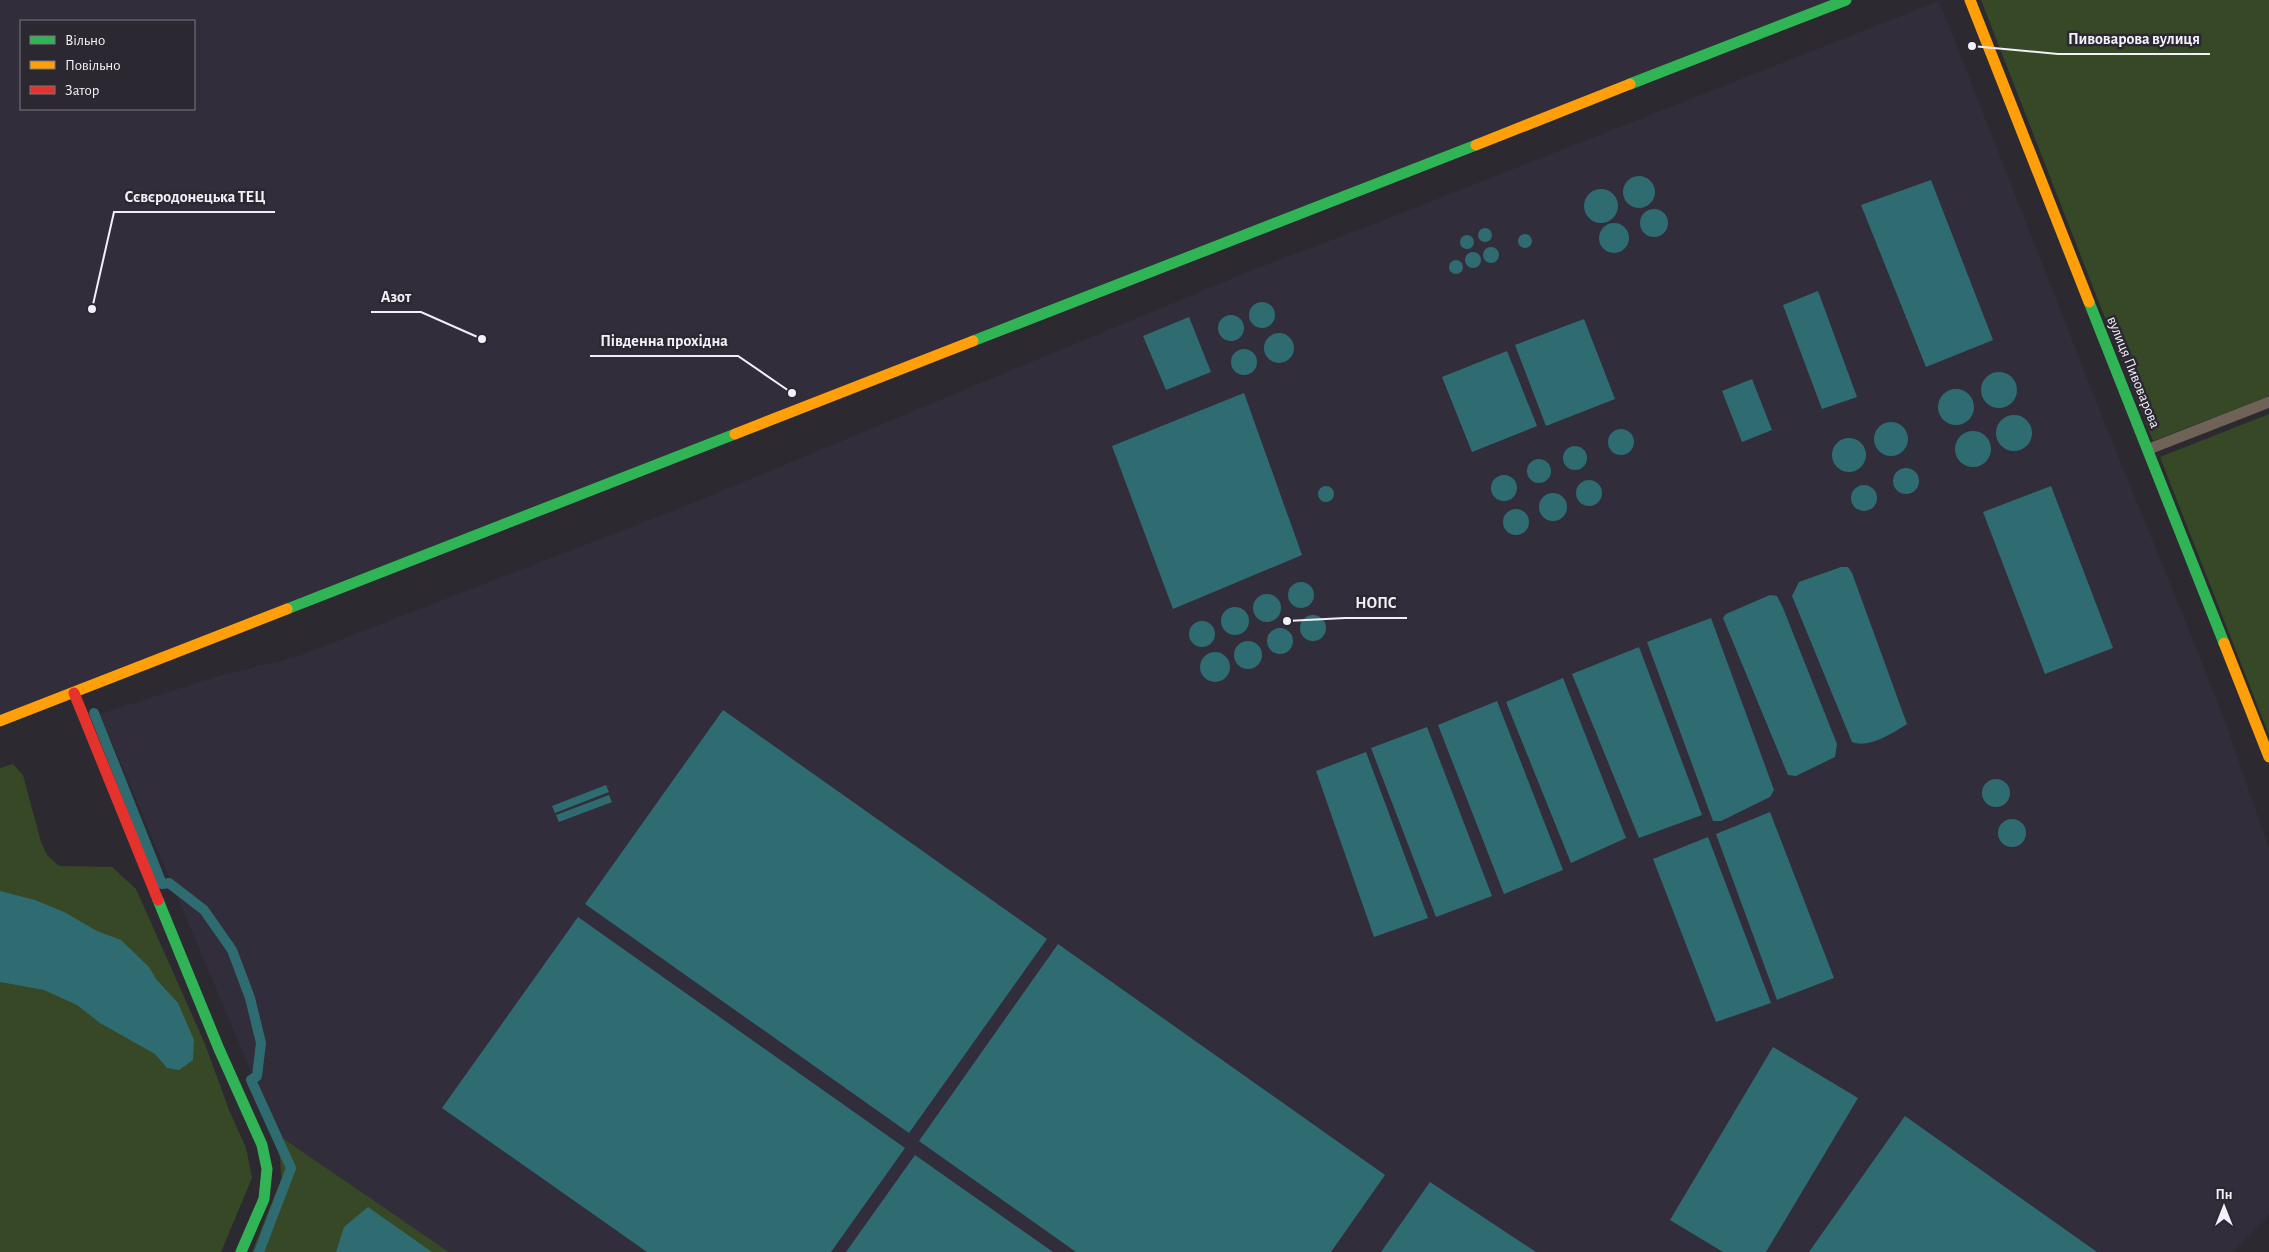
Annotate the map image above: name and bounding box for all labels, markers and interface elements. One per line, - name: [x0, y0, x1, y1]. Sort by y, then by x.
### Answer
- legend: [20, 20, 195, 110]
- callout: Пивоварова вулиця: [2058, 23, 2210, 54]
- text: Пивоварова вулиця: [2068, 31, 2200, 48]
- text: Вільно: [65, 33, 105, 48]
- text: Повільно: [65, 58, 121, 73]
- text: Затор: [65, 83, 100, 98]
- callout: Сєвєродонецька ТЕЦ: [114, 181, 275, 212]
- text: Сєвєродонецька ТЕЦ: [125, 189, 265, 205]
- callout: Азот: [371, 281, 421, 312]
- text: Азот: [381, 289, 412, 305]
- street label: вулиця Пивоварова: [2104, 314, 2163, 430]
- callout: Південна прохідна: [590, 325, 738, 356]
- text: Південна прохідна: [600, 333, 728, 349]
- callout: НОПС: [1345, 587, 1407, 618]
- text: НОПС: [1355, 595, 1397, 611]
- north arrow: [2199, 1182, 2249, 1232]
- text: Пн: [2215, 1188, 2233, 1202]

